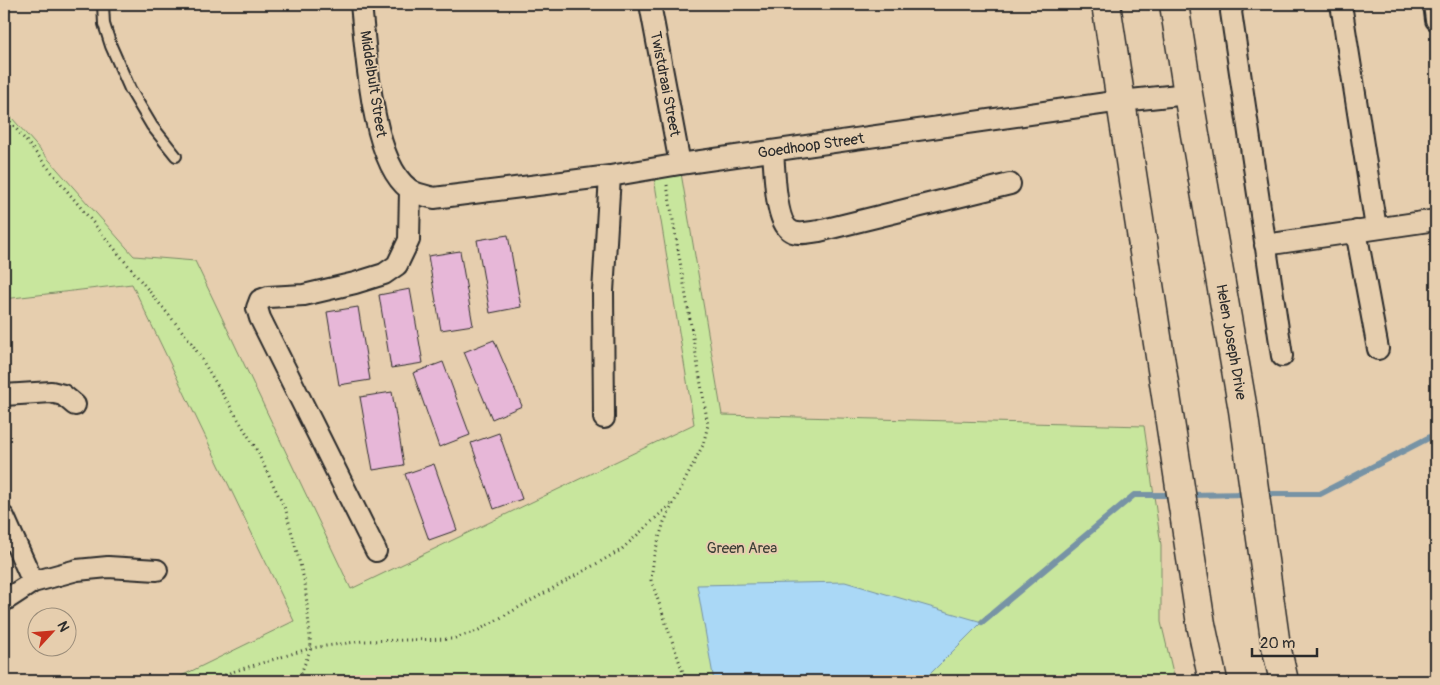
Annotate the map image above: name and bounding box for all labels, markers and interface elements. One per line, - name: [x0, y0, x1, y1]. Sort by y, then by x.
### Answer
- street label: Middelbult Street: [355, 29, 391, 140]
- street label: Twistdraai Street: [645, 30, 685, 139]
- street label: Goedhoop Street: [757, 129, 866, 163]
- street label: Helen Joseph Drive: [1211, 283, 1251, 402]
- park label: Green Area: [707, 539, 777, 558]
- north arrow: [28, 608, 78, 658]
- text: N: [54, 619, 73, 635]
- scale bar: [1252, 625, 1318, 657]
- text: 20 m: [1260, 634, 1295, 653]

